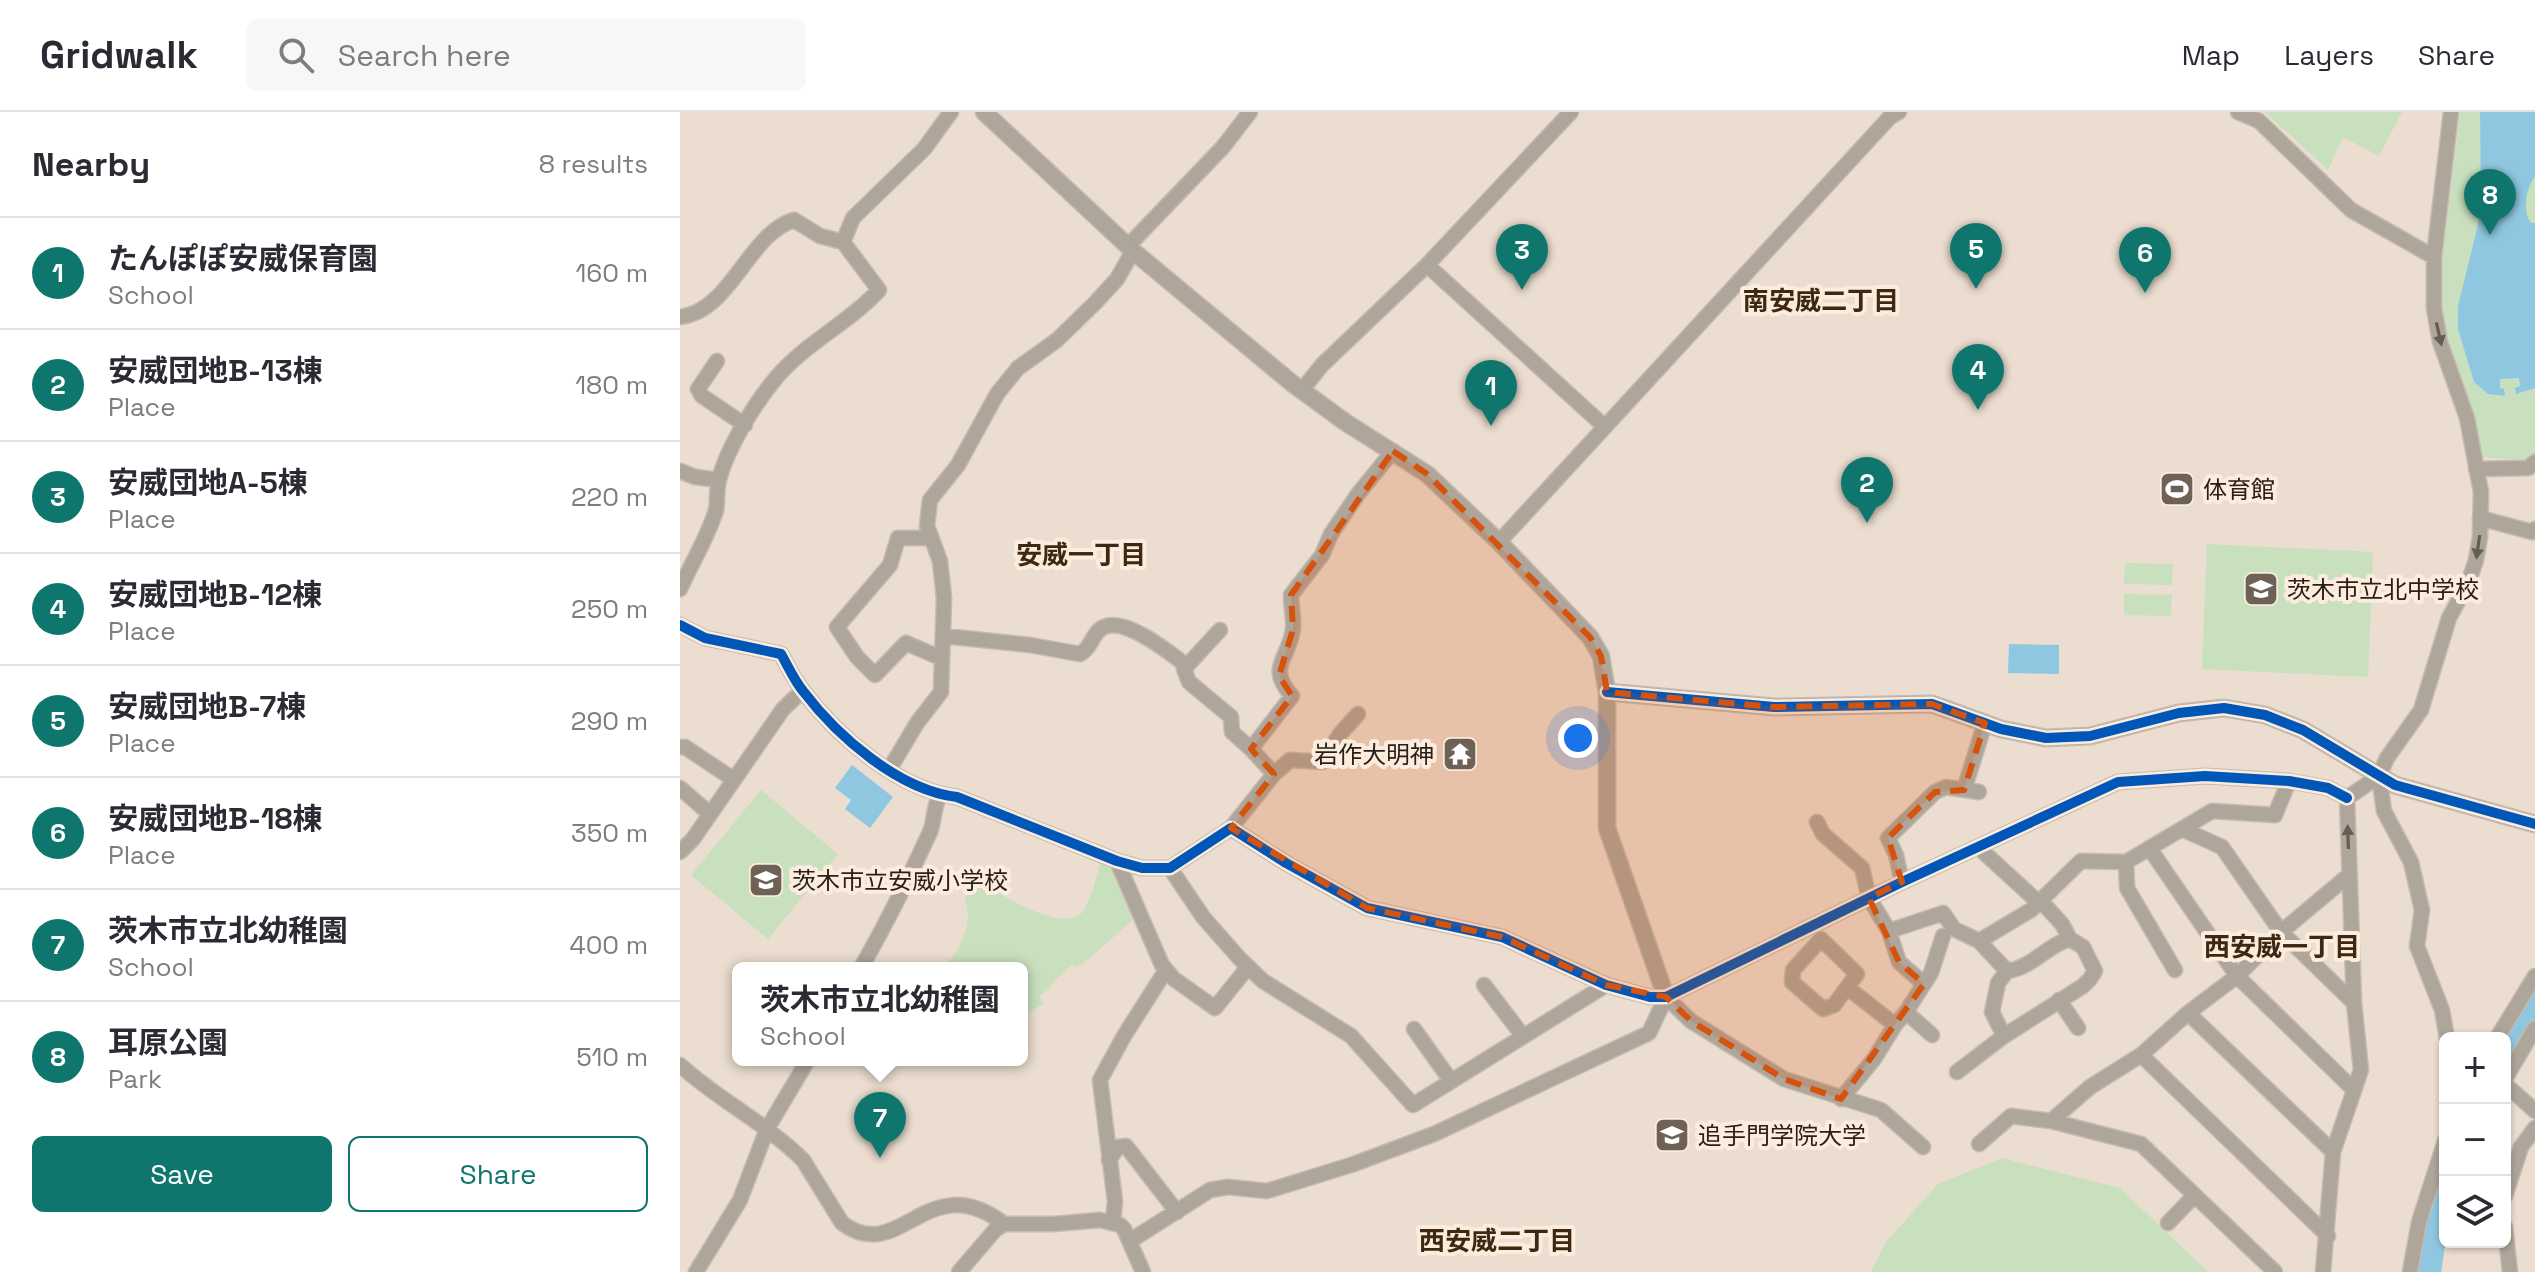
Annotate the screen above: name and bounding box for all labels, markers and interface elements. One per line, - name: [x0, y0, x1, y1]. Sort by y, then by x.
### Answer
- search box: [246, 19, 806, 91]
- text: Gridwalk: [40, 31, 198, 79]
- icon: search: [274, 33, 318, 77]
- text: Search here: [338, 36, 511, 75]
- text: Map: [2182, 37, 2240, 73]
- text: Layers: [2284, 37, 2374, 73]
- text: Share: [2418, 37, 2495, 73]
- text: Nearby: [32, 143, 150, 186]
- text: 8 results: [539, 147, 648, 181]
- pin: 8: [2464, 169, 2516, 235]
- pin: 5: [1950, 223, 2002, 289]
- pin: 3: [1496, 224, 1548, 290]
- pin: 6: [2119, 227, 2171, 293]
- text: たんぽぽ安威保育園: [108, 239, 378, 278]
- text: 1: [52, 256, 64, 290]
- text: 160 m: [576, 256, 648, 290]
- text: School: [108, 278, 194, 312]
- district label: 南安威二丁目: [1743, 284, 1899, 318]
- one-way arrow: [2434, 322, 2446, 347]
- pin: 4: [1952, 344, 2004, 410]
- text: 安威団地B-13棟: [108, 351, 323, 390]
- pin: 1: [1465, 360, 1517, 426]
- text: 2: [50, 368, 66, 402]
- text: 180 m: [575, 368, 648, 402]
- text: Place: [108, 390, 176, 424]
- pin: 2: [1841, 457, 1893, 523]
- text: 安威団地A-5棟: [108, 463, 308, 502]
- sports icon: 体育館: [2158, 470, 2196, 508]
- place label: 体育館: [2203, 474, 2275, 505]
- text: 3: [50, 480, 66, 514]
- text: 220 m: [571, 480, 648, 514]
- text: Place: [108, 502, 176, 536]
- one-way arrow: [2471, 534, 2484, 559]
- district label: 安威一丁目: [1016, 538, 1146, 572]
- school or university icon: 茨木市立北中学校: [2242, 570, 2280, 608]
- place label: 茨木市立北中学校: [2287, 574, 2479, 605]
- text: 安威団地B-12棟: [108, 575, 322, 614]
- text: 4: [50, 592, 66, 626]
- text: 250 m: [571, 592, 648, 626]
- text: Place: [108, 614, 176, 648]
- text: 安威団地B-7棟: [108, 687, 306, 726]
- text: 5: [50, 704, 66, 738]
- text: 290 m: [571, 704, 648, 738]
- your location: [1558, 718, 1598, 758]
- text: Place: [108, 726, 176, 760]
- temple icon: 岩作大明神: [1441, 735, 1479, 773]
- place label: 岩作大明神: [1314, 739, 1434, 770]
- text: 安威団地B-18棟: [108, 799, 322, 838]
- text: 6: [50, 816, 66, 850]
- text: 350 m: [571, 816, 648, 850]
- one-way arrow: [2341, 823, 2354, 849]
- text: Place: [108, 838, 176, 872]
- school or university icon: 茨木市立安威小学校: [747, 861, 785, 899]
- place label: 茨木市立安威小学校: [792, 865, 1008, 896]
- text: 茨木市立北幼稚園: [108, 911, 348, 950]
- text: 7: [51, 928, 65, 962]
- text: 400 m: [569, 928, 648, 962]
- district label: 西安威一丁目: [2204, 930, 2360, 964]
- text: School: [108, 950, 194, 984]
- popup: [732, 962, 1028, 1066]
- text: 茨木市立北幼稚園: [760, 980, 1000, 1019]
- text: School: [760, 1019, 846, 1053]
- text: 耳原公園: [108, 1023, 228, 1062]
- map controls: [2439, 1032, 2511, 1248]
- button: +: [2439, 1032, 2511, 1104]
- text: 8: [50, 1040, 66, 1074]
- text: 510 m: [576, 1040, 648, 1074]
- text: Park: [108, 1062, 162, 1096]
- pin: 7: [854, 1092, 906, 1158]
- button: −: [2439, 1104, 2511, 1176]
- school or university icon: 追手門学院大学: [1653, 1116, 1691, 1154]
- place label: 追手門学院大学: [1698, 1120, 1866, 1151]
- button: Save: [32, 1136, 332, 1212]
- button: Share: [348, 1136, 648, 1212]
- button: layers: [2439, 1176, 2511, 1248]
- district label: 西安威二丁目: [1419, 1224, 1575, 1258]

